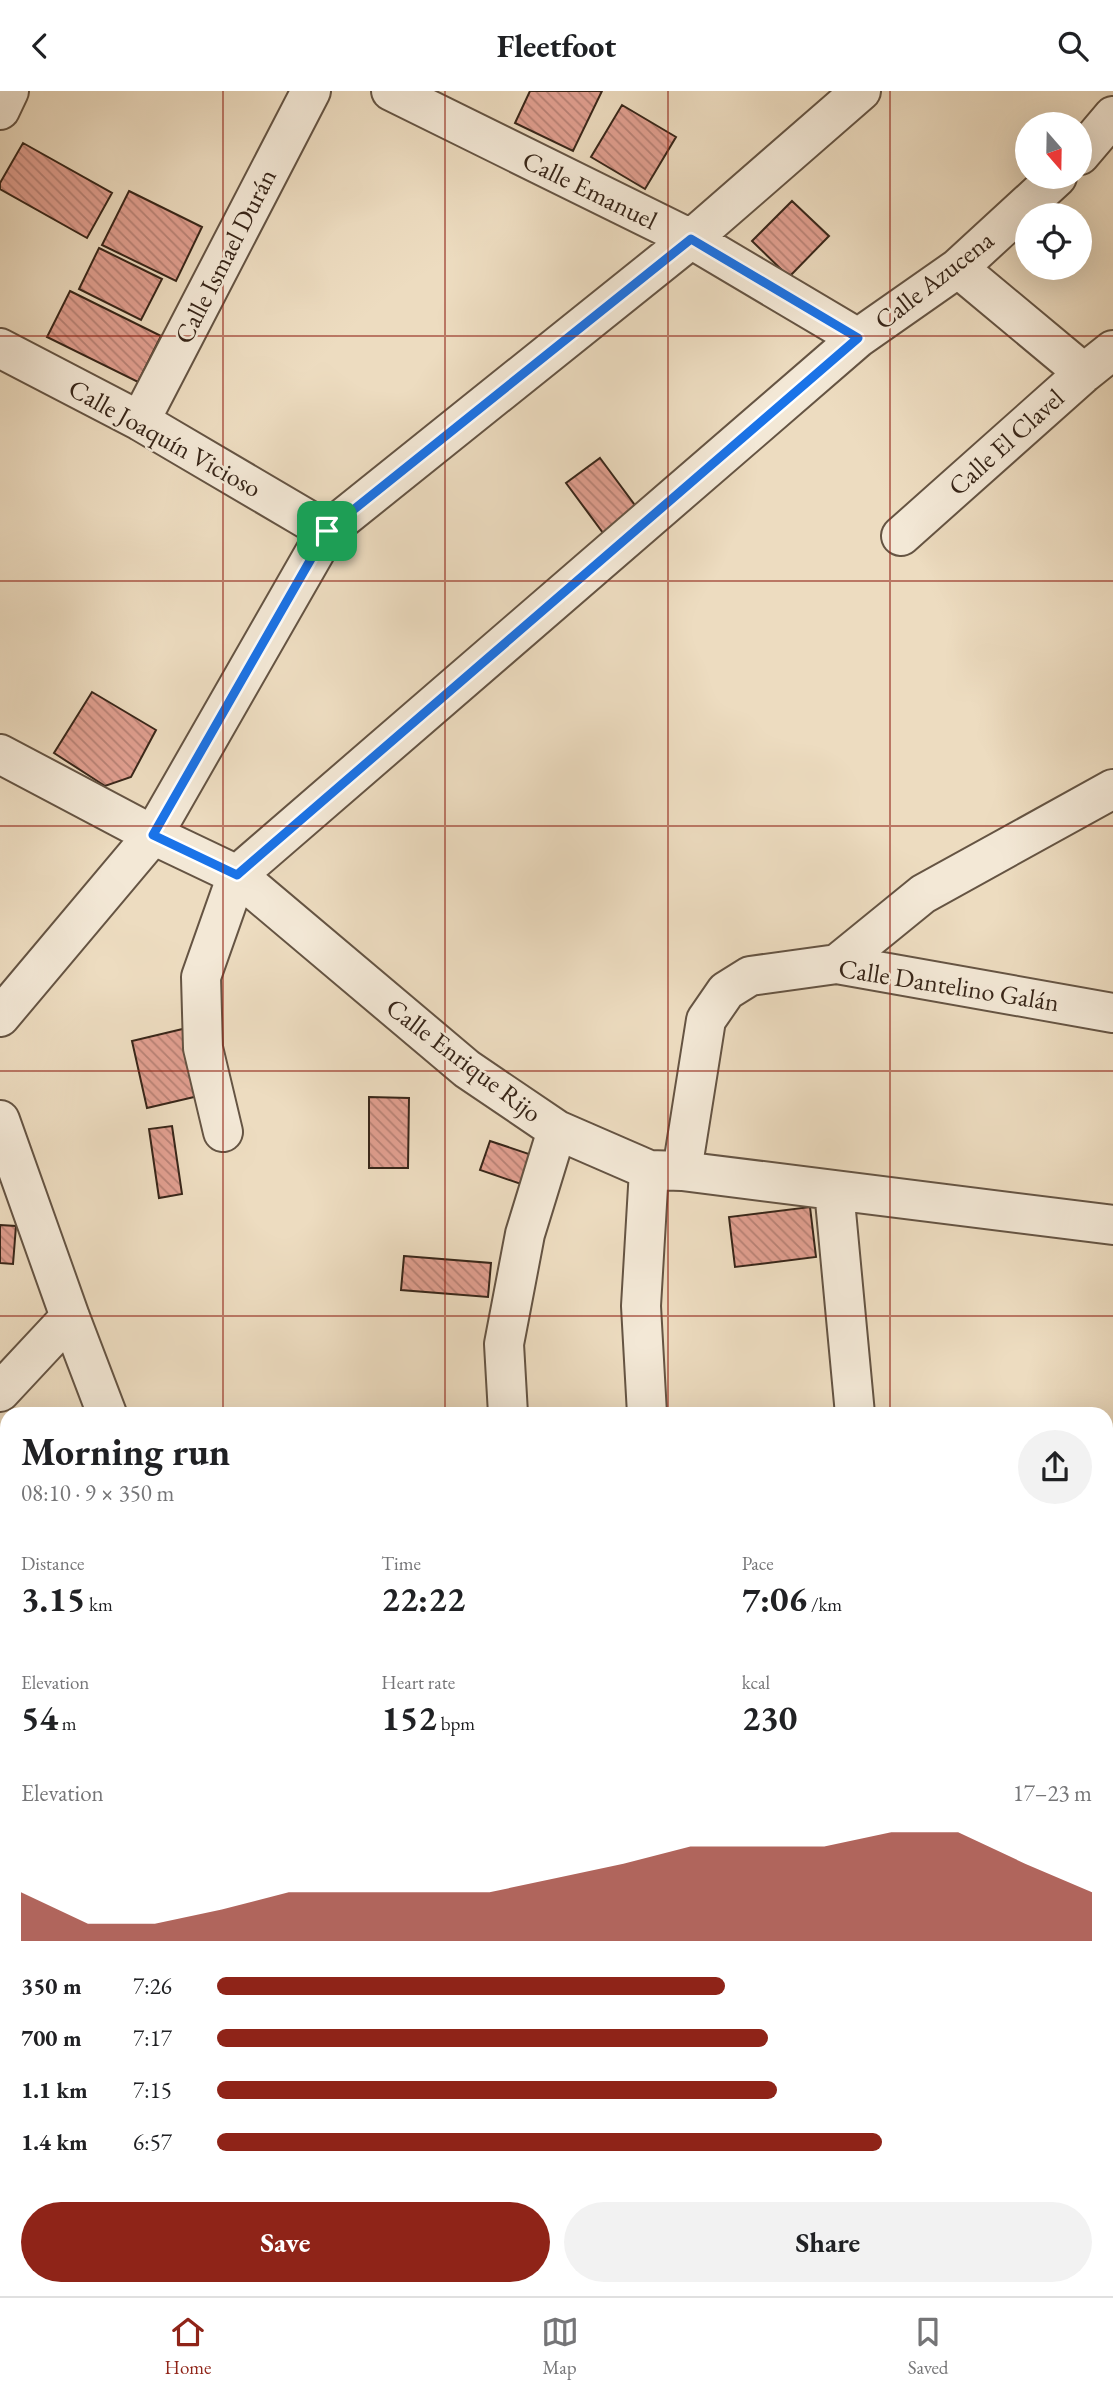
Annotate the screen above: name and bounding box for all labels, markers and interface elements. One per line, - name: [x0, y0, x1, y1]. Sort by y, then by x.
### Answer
- text: Fleetfoot: [497, 25, 616, 67]
- icon: back: [21, 27, 59, 65]
- icon: search: [1054, 27, 1092, 65]
- north arrow: [1015, 112, 1092, 189]
- map controls: [1015, 112, 1092, 280]
- street label: Calle Emanuel: [517, 143, 663, 237]
- street label: Calle Ismael Durán: [166, 162, 284, 349]
- button: locate: [1015, 203, 1092, 280]
- street label: Calle Azucena: [868, 223, 1001, 337]
- street label: Calle Joaquín Vicioso: [63, 371, 267, 505]
- street label: Calle El Clavel: [941, 381, 1071, 503]
- pin: [297, 501, 357, 561]
- icon: arrive: [308, 512, 346, 550]
- street label: Calle Dantelino Galán: [836, 951, 1062, 1019]
- street label: Calle Enrique Rijo: [379, 990, 549, 1130]
- text: Morning run: [21, 1427, 230, 1476]
- button: share: [1018, 1430, 1092, 1504]
- text: 08:10 · 9 × 350 m: [21, 1478, 174, 1508]
- text: Distance: [21, 1551, 84, 1576]
- text: Time: [381, 1551, 421, 1576]
- text: Pace: [742, 1551, 774, 1576]
- text: 3.15: [21, 1576, 85, 1621]
- text: 22:22: [381, 1576, 465, 1621]
- text: 7:06: [742, 1576, 807, 1621]
- text: km: [85, 1592, 113, 1617]
- text: /km: [807, 1592, 842, 1617]
- text: Elevation: [21, 1670, 89, 1695]
- text: Heart rate: [381, 1670, 455, 1695]
- text: kcal: [742, 1670, 770, 1695]
- text: 54: [21, 1695, 58, 1740]
- text: 152: [381, 1695, 437, 1740]
- text: 230: [742, 1695, 797, 1740]
- text: m: [58, 1711, 77, 1736]
- text: bpm: [437, 1711, 475, 1736]
- text: Elevation: [21, 1778, 104, 1808]
- text: 17–23 m: [1013, 1778, 1092, 1808]
- text: 350 m: [21, 1971, 82, 2001]
- text: 7:26: [133, 1971, 172, 2001]
- text: 700 m: [21, 2023, 82, 2053]
- text: 7:17: [133, 2023, 172, 2053]
- text: 1.1 km: [21, 2075, 88, 2105]
- text: 7:15: [133, 2075, 172, 2105]
- text: 1.4 km: [21, 2127, 88, 2157]
- text: 6:57: [133, 2127, 172, 2157]
- button: Save: [21, 2202, 550, 2282]
- button: Share: [564, 2202, 1092, 2282]
- tab: Home: [165, 2313, 212, 2380]
- tab: Map: [541, 2313, 579, 2380]
- tab: Saved: [908, 2313, 948, 2380]

